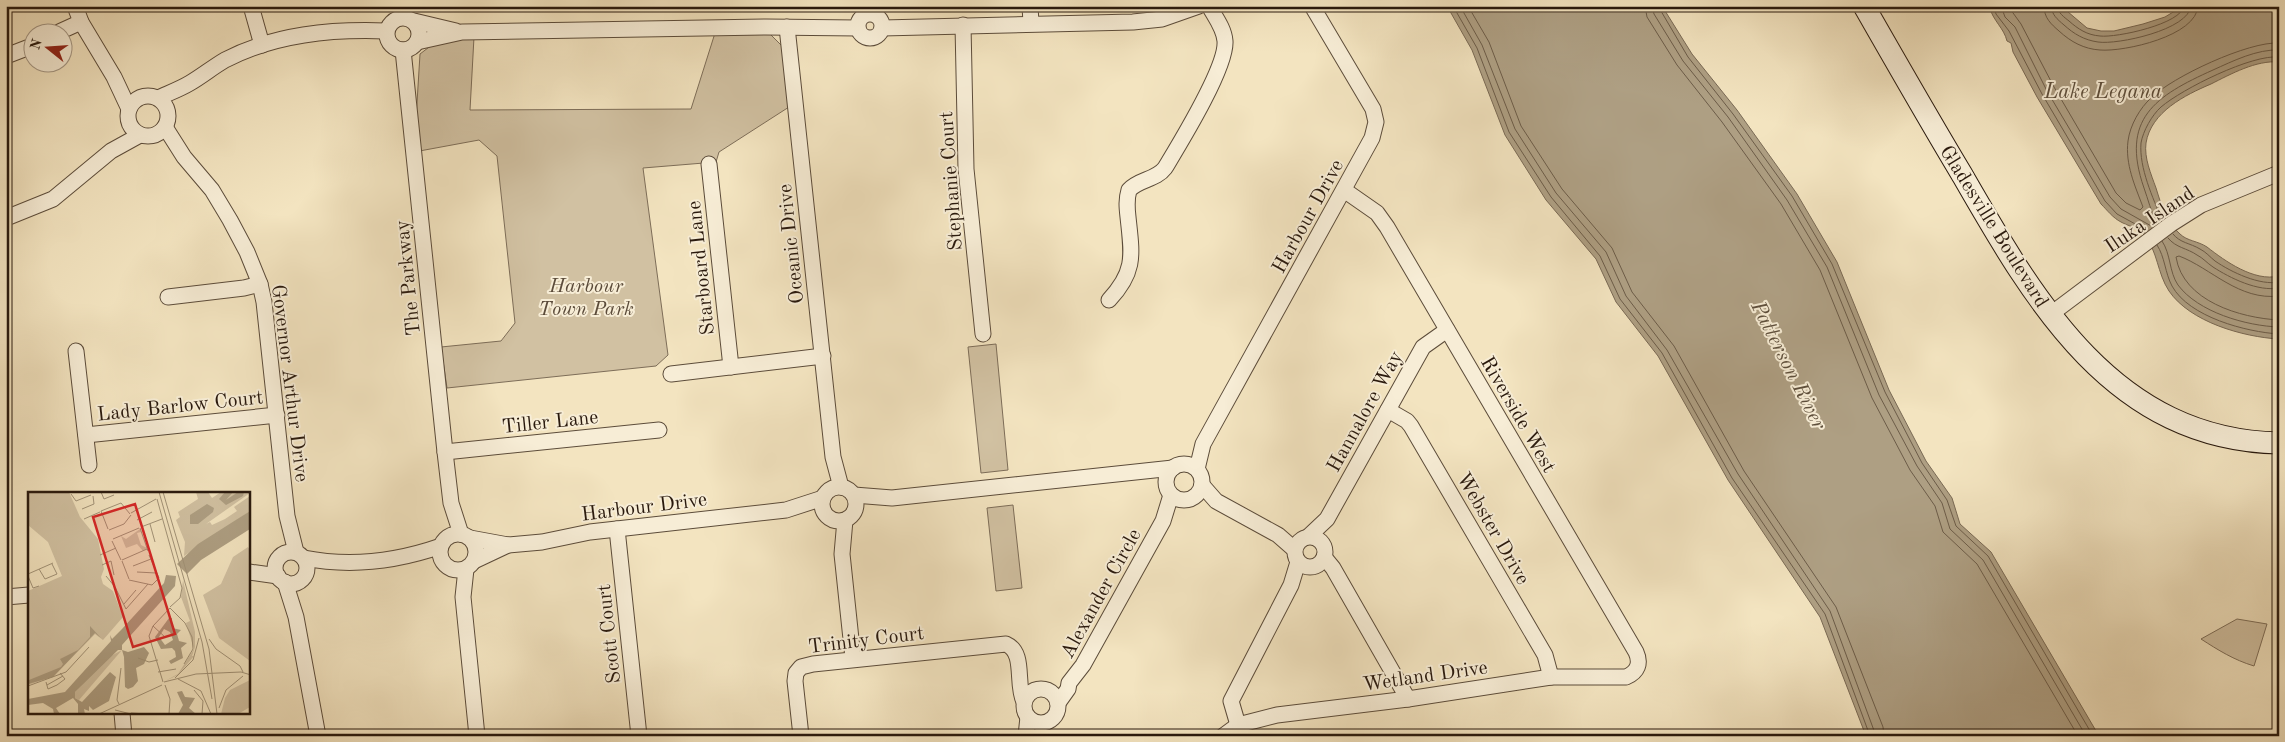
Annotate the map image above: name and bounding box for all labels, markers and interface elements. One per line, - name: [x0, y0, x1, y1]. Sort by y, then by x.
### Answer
- north arrow: [22, 22, 72, 72]
- text: N: [28, 37, 45, 52]
- water label: Lake Legana: [2043, 82, 2162, 103]
- street label: Stephanie Court: [937, 110, 967, 251]
- street label: Gladesville Boulevard: [1935, 142, 2051, 312]
- street label: Harbour Drive: [1269, 157, 1348, 277]
- street label: Oceanic Drive: [776, 183, 808, 305]
- street label: Iluka Island: [2102, 184, 2198, 258]
- street label: Starboard Lane: [685, 200, 719, 336]
- street label: The Parkway: [393, 219, 425, 337]
- park label: Harbour Town Park: [538, 277, 634, 320]
- street label: Governor Arthur Drive: [267, 283, 311, 483]
- water label: Patterson River: [1746, 297, 1830, 434]
- street label: Hannalore Way: [1324, 348, 1407, 476]
- street label: Riverside West: [1476, 354, 1559, 476]
- street label: Lady Barlow Court: [96, 388, 264, 426]
- street label: Tiller Lane: [501, 408, 599, 438]
- street label: Webster Drive: [1452, 470, 1532, 588]
- street label: Harbour Drive: [580, 490, 708, 526]
- inset map: [28, 492, 250, 714]
- street label: Alexander Circle: [1058, 526, 1146, 662]
- street label: Scott Court: [595, 583, 625, 684]
- street label: Trinity Court: [807, 624, 925, 658]
- street label: Wetland Drive: [1362, 658, 1489, 696]

